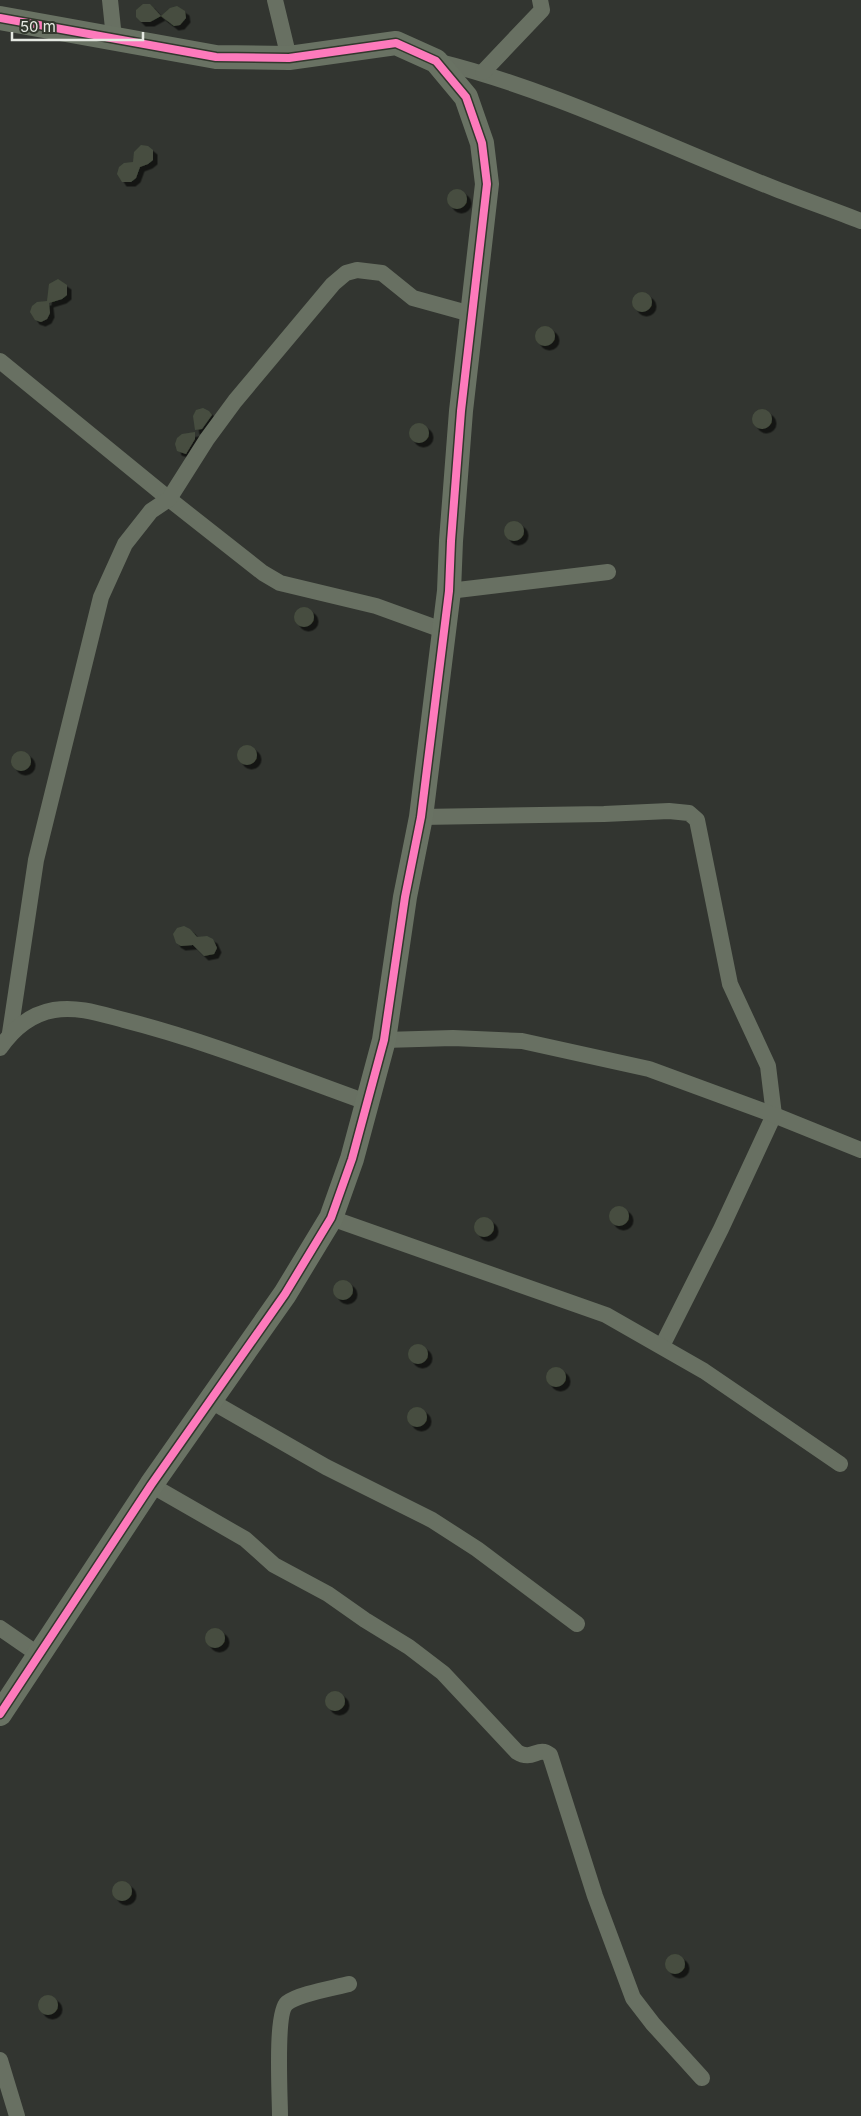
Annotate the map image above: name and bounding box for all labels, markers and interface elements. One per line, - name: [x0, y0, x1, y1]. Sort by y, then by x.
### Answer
- scale bar: [12, 10, 144, 42]
- text: 50 m: [20, 17, 56, 36]

